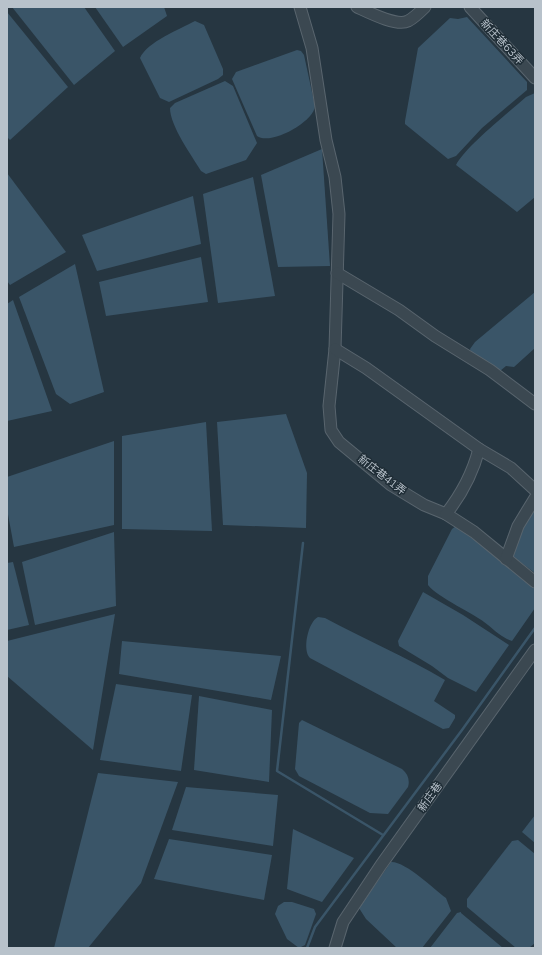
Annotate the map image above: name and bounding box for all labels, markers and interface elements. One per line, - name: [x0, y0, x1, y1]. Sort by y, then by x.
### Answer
- street label: 新庄巷63弄: [477, 16, 527, 68]
- street label: 新庄巷41弄: [355, 451, 409, 499]
- street label: 新庄巷: [414, 779, 446, 815]

